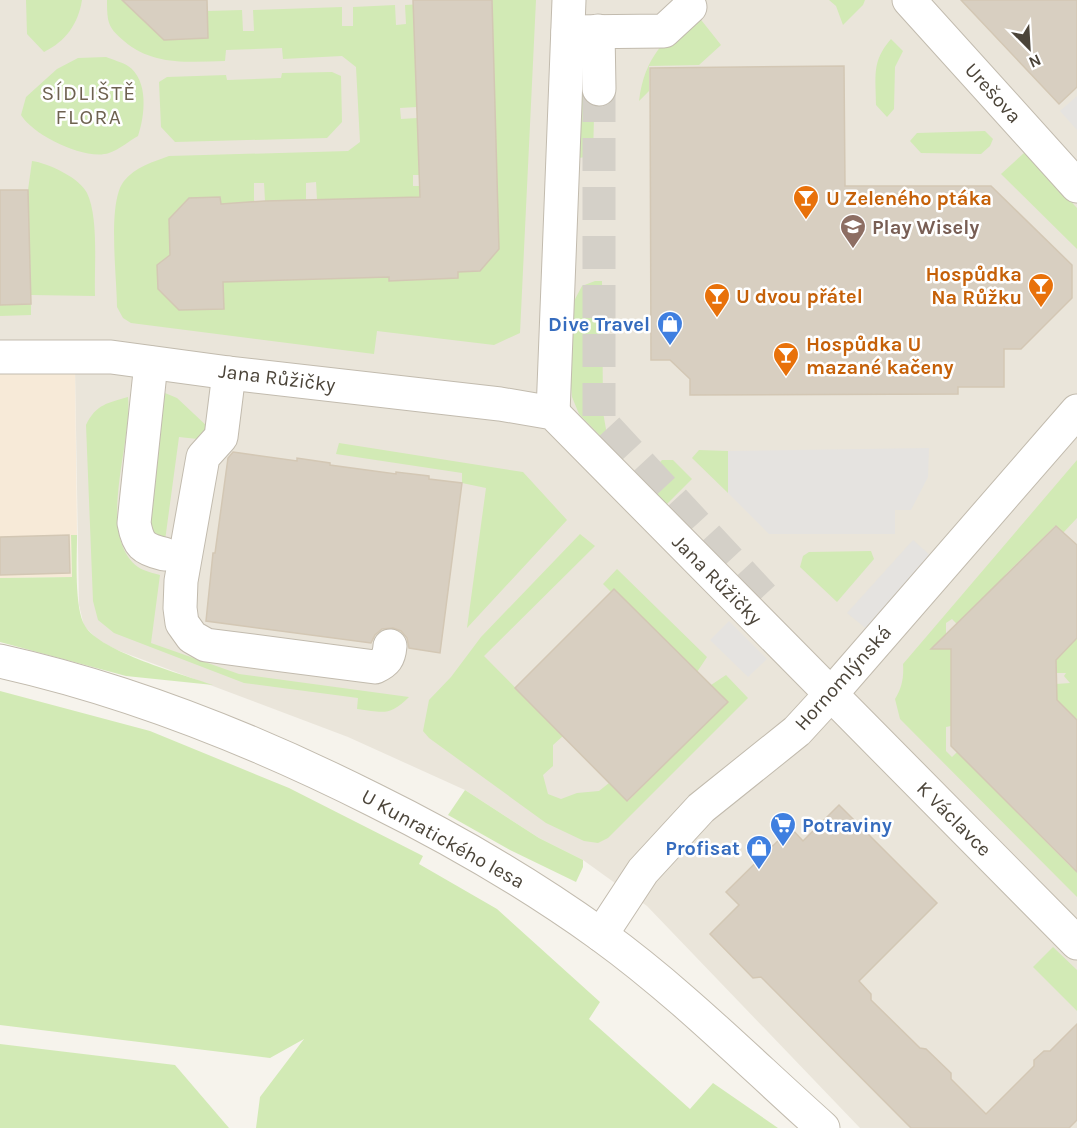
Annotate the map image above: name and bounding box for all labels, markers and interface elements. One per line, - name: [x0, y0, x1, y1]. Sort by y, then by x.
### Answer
- north arrow: [999, 18, 1059, 78]
- text: N: [1026, 50, 1044, 72]
- street label: Urešova: [960, 58, 1026, 128]
- district label: SÍDLIŠTĚ FLORA: [41, 81, 137, 129]
- bar icon: U Zeleného ptáka: [791, 183, 821, 221]
- place label: U Zeleného ptáka: [826, 187, 992, 210]
- school or university icon: Play Wisely: [838, 212, 868, 250]
- place label: Play Wisely: [872, 216, 979, 239]
- place label: Hospůdka Na Růžku: [925, 263, 1022, 309]
- bar icon: Hospůdka Na Růžku: [1026, 271, 1056, 309]
- bar icon: U dvou přátel: [702, 281, 732, 319]
- place label: U dvou přátel: [736, 285, 863, 308]
- shop icon: Dive Travel: [655, 309, 685, 347]
- place label: Dive Travel: [548, 313, 650, 336]
- place label: Hospůdka U mazané kačeny: [806, 333, 954, 379]
- bar icon: Hospůdka U mazané kačeny: [771, 340, 801, 378]
- street label: Jana Růžičky: [217, 359, 337, 397]
- street label: Jana Růžičky: [667, 530, 767, 630]
- street label: Hornomlýnská: [790, 621, 896, 735]
- street label: K Václavce: [912, 777, 996, 861]
- street label: U Kunratického lesa: [357, 785, 529, 893]
- supermarket icon: Potraviny: [768, 810, 798, 848]
- place label: Potraviny: [802, 814, 892, 837]
- shop icon: Profisat: [744, 833, 774, 871]
- place label: Profisat: [665, 837, 740, 860]

